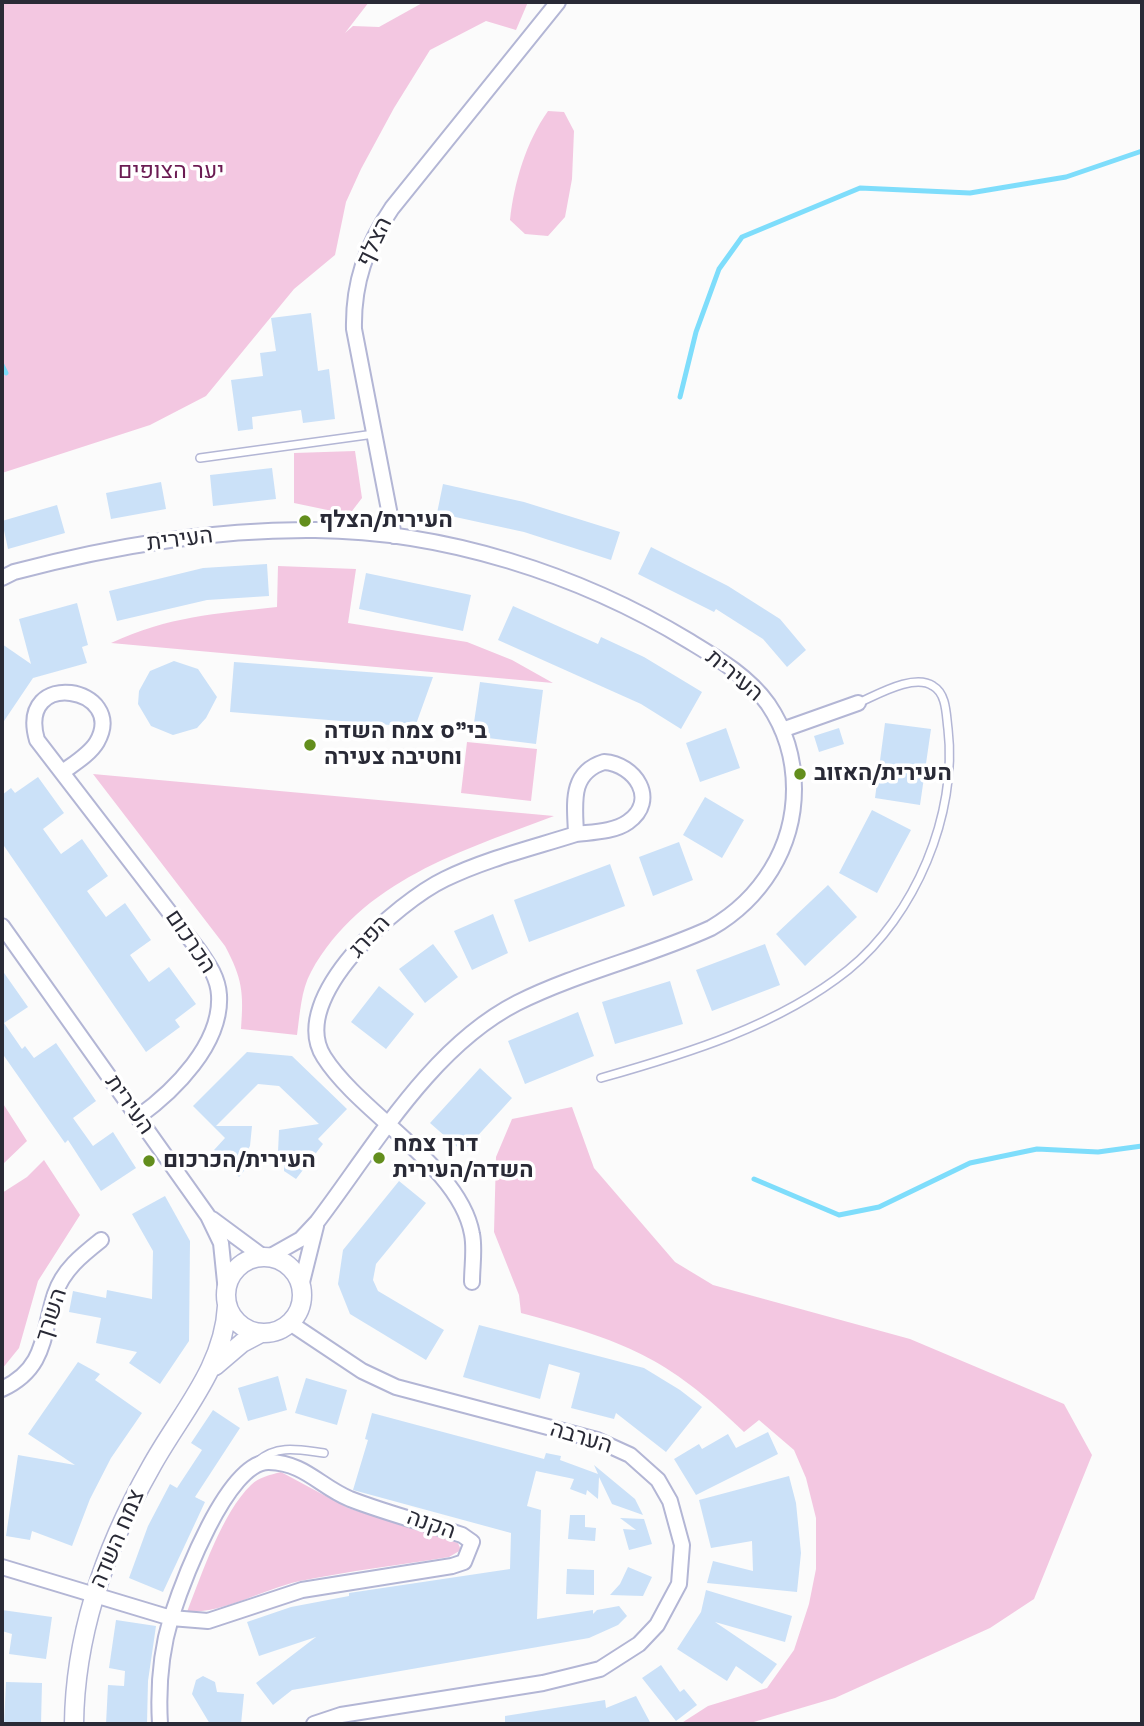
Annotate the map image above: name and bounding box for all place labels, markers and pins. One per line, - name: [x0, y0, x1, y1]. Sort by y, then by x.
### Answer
- place label: העירית/הצלף: [319, 507, 453, 535]
- marker: העירית/הצלף: [297, 513, 313, 529]
- place label: בי"ס צמח השדה וחטיבה צעירה: [324, 718, 487, 772]
- marker: בי"ס צמח השדה וחטיבה צעירה: [302, 737, 318, 753]
- place label: העירית/האזוב: [814, 760, 952, 788]
- marker: העירית/האזוב: [792, 766, 808, 782]
- place label: דרך צמח השדה/העירית: [393, 1131, 534, 1185]
- place label: העירית/הכרכום: [163, 1147, 316, 1175]
- marker: דרך צמח השדה/העירית: [371, 1150, 387, 1166]
- marker: העירית/הכרכום: [141, 1153, 157, 1169]

